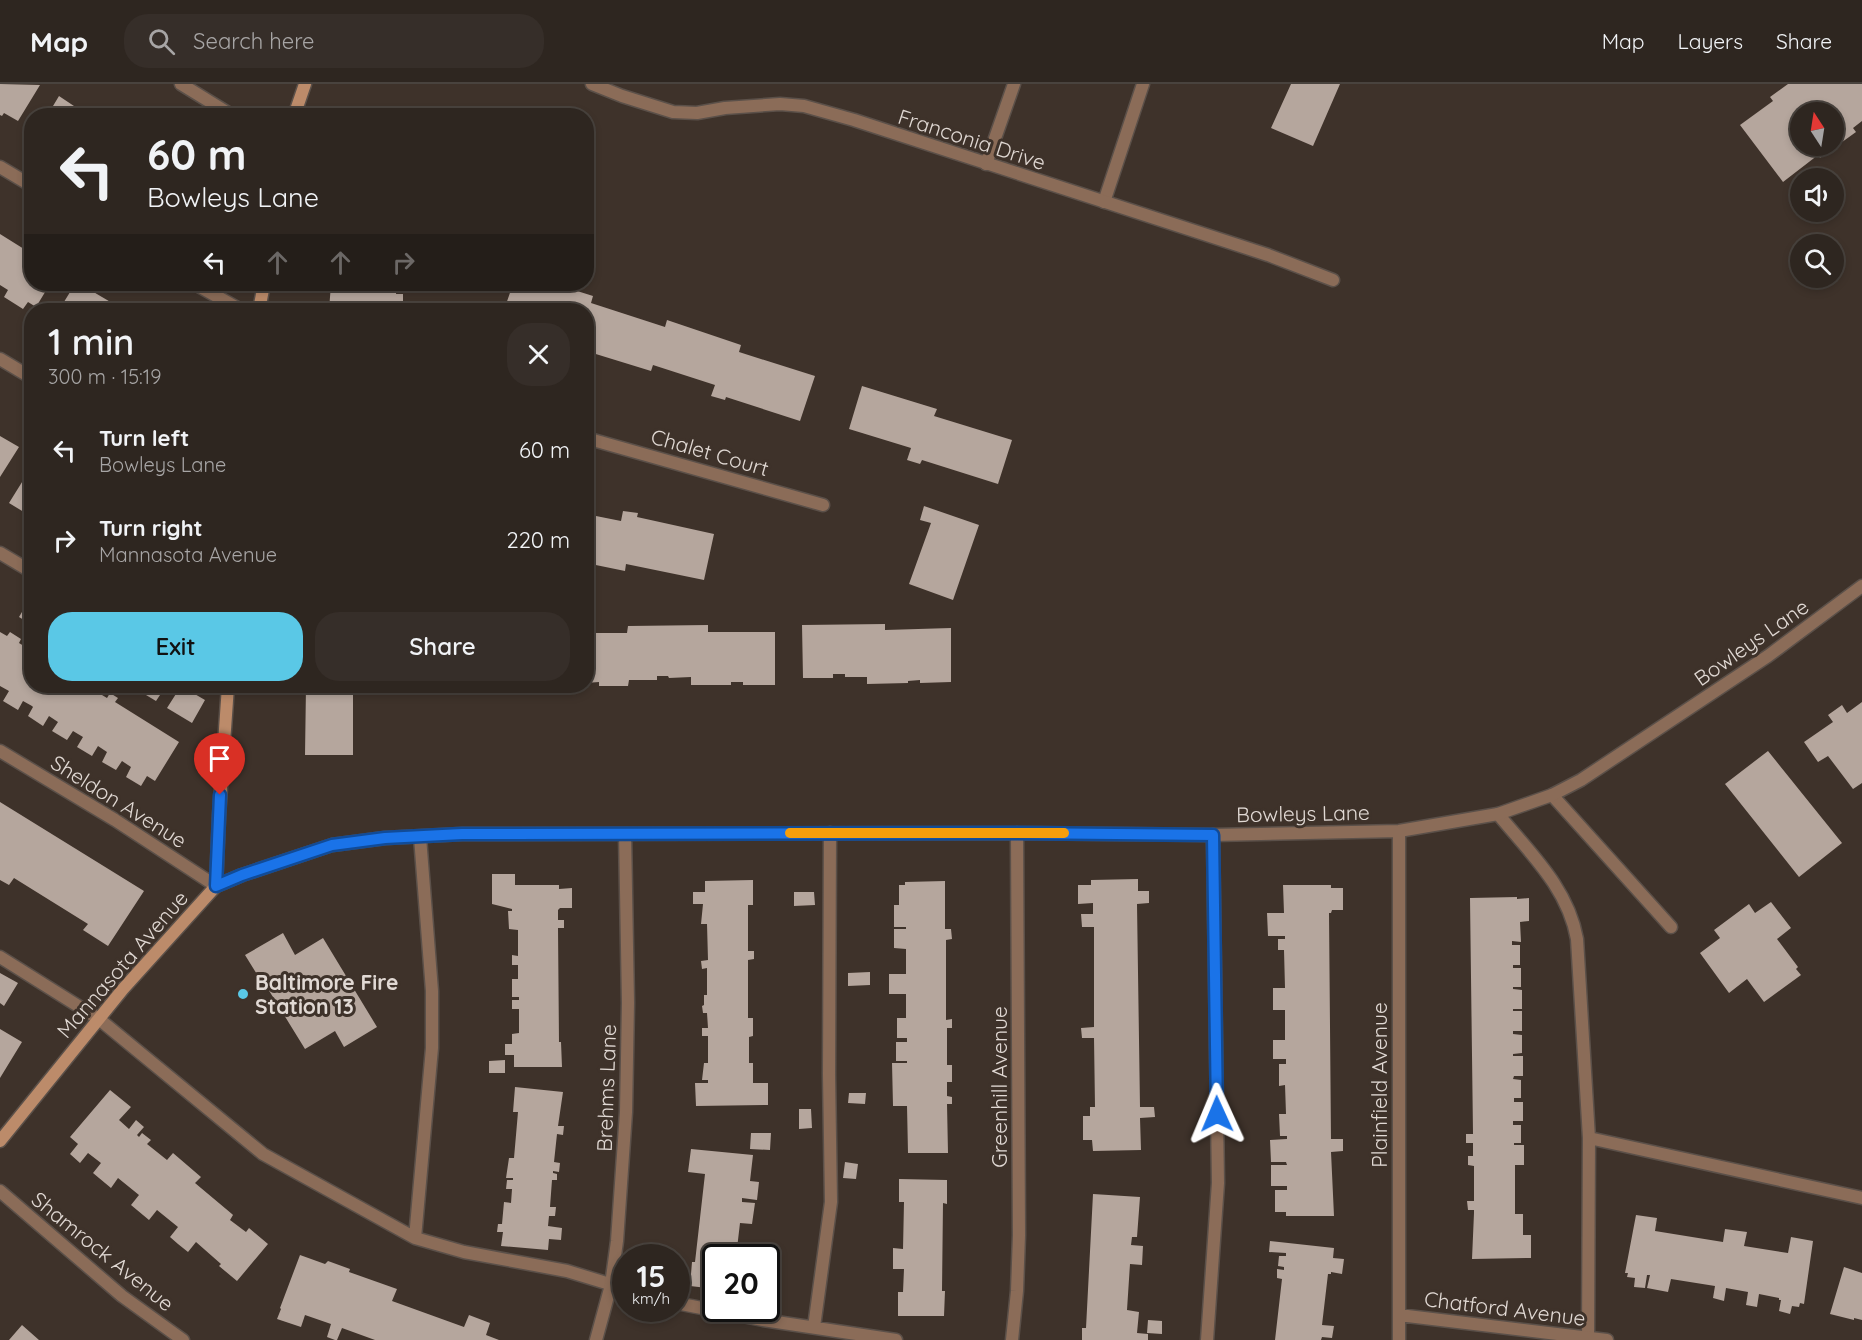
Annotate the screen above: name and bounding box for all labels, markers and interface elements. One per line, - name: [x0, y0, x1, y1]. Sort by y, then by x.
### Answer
- search box: [124, 14, 544, 68]
- text: Map: [30, 24, 88, 59]
- icon: search: [145, 25, 178, 58]
- text: Search here: [193, 27, 315, 55]
- text: Map: [1602, 28, 1645, 54]
- text: Layers: [1678, 28, 1743, 54]
- text: Share: [1776, 28, 1832, 54]
- north arrow: [1790, 102, 1844, 156]
- map controls: [1790, 102, 1844, 288]
- street label: Franconia Drive: [895, 103, 1049, 175]
- text: 60 m: [147, 128, 247, 181]
- icon: left: [48, 132, 126, 210]
- button: sound: [1790, 168, 1844, 222]
- text: Bowleys Lane: [147, 180, 319, 214]
- button: search: [1790, 234, 1844, 288]
- icon: left: [198, 246, 231, 279]
- icon: ahead: [261, 246, 294, 279]
- icon: ahead: [324, 246, 357, 279]
- icon: right: [387, 246, 420, 279]
- text: 1 min: [48, 319, 134, 364]
- button: close: [507, 323, 570, 386]
- text: 300 m · 15:19: [48, 364, 161, 389]
- street label: Chalet Court: [648, 423, 772, 481]
- text: Turn left: [99, 424, 189, 452]
- icon: left: [48, 434, 81, 467]
- text: 60 m: [519, 436, 570, 464]
- text: Bowleys Lane: [99, 452, 226, 477]
- text: Turn right: [99, 514, 203, 542]
- icon: right: [48, 524, 81, 557]
- text: 220 m: [506, 526, 570, 554]
- text: Mannasota Avenue: [99, 542, 277, 567]
- street label: Bowleys Lane: [1689, 593, 1813, 691]
- button: Exit: [48, 612, 303, 681]
- button: Share: [315, 612, 570, 681]
- pin: [194, 733, 245, 795]
- icon: arrive: [203, 742, 236, 775]
- street label: Sheldon Avenue: [46, 749, 192, 853]
- street label: Bowleys Lane: [1236, 799, 1370, 827]
- street label: Mannasota Avenue: [51, 885, 193, 1043]
- place label: Baltimore Fire Station 13: [255, 969, 398, 1019]
- marker: Baltimore Fire Station 13: [236, 987, 250, 1001]
- street label: Plainfield Avenue: [1366, 1002, 1392, 1168]
- street label: Greenhill Avenue: [986, 1006, 1012, 1168]
- street label: Brehms Lane: [591, 1024, 621, 1152]
- position arrow: [1185, 1082, 1249, 1146]
- street label: Shamrock Avenue: [27, 1186, 179, 1316]
- speed limit sign: 20: [702, 1244, 780, 1322]
- text: 15: [637, 1257, 665, 1295]
- street label: Chatford Avenue: [1423, 1285, 1587, 1331]
- text: km/h: [632, 1289, 670, 1308]

